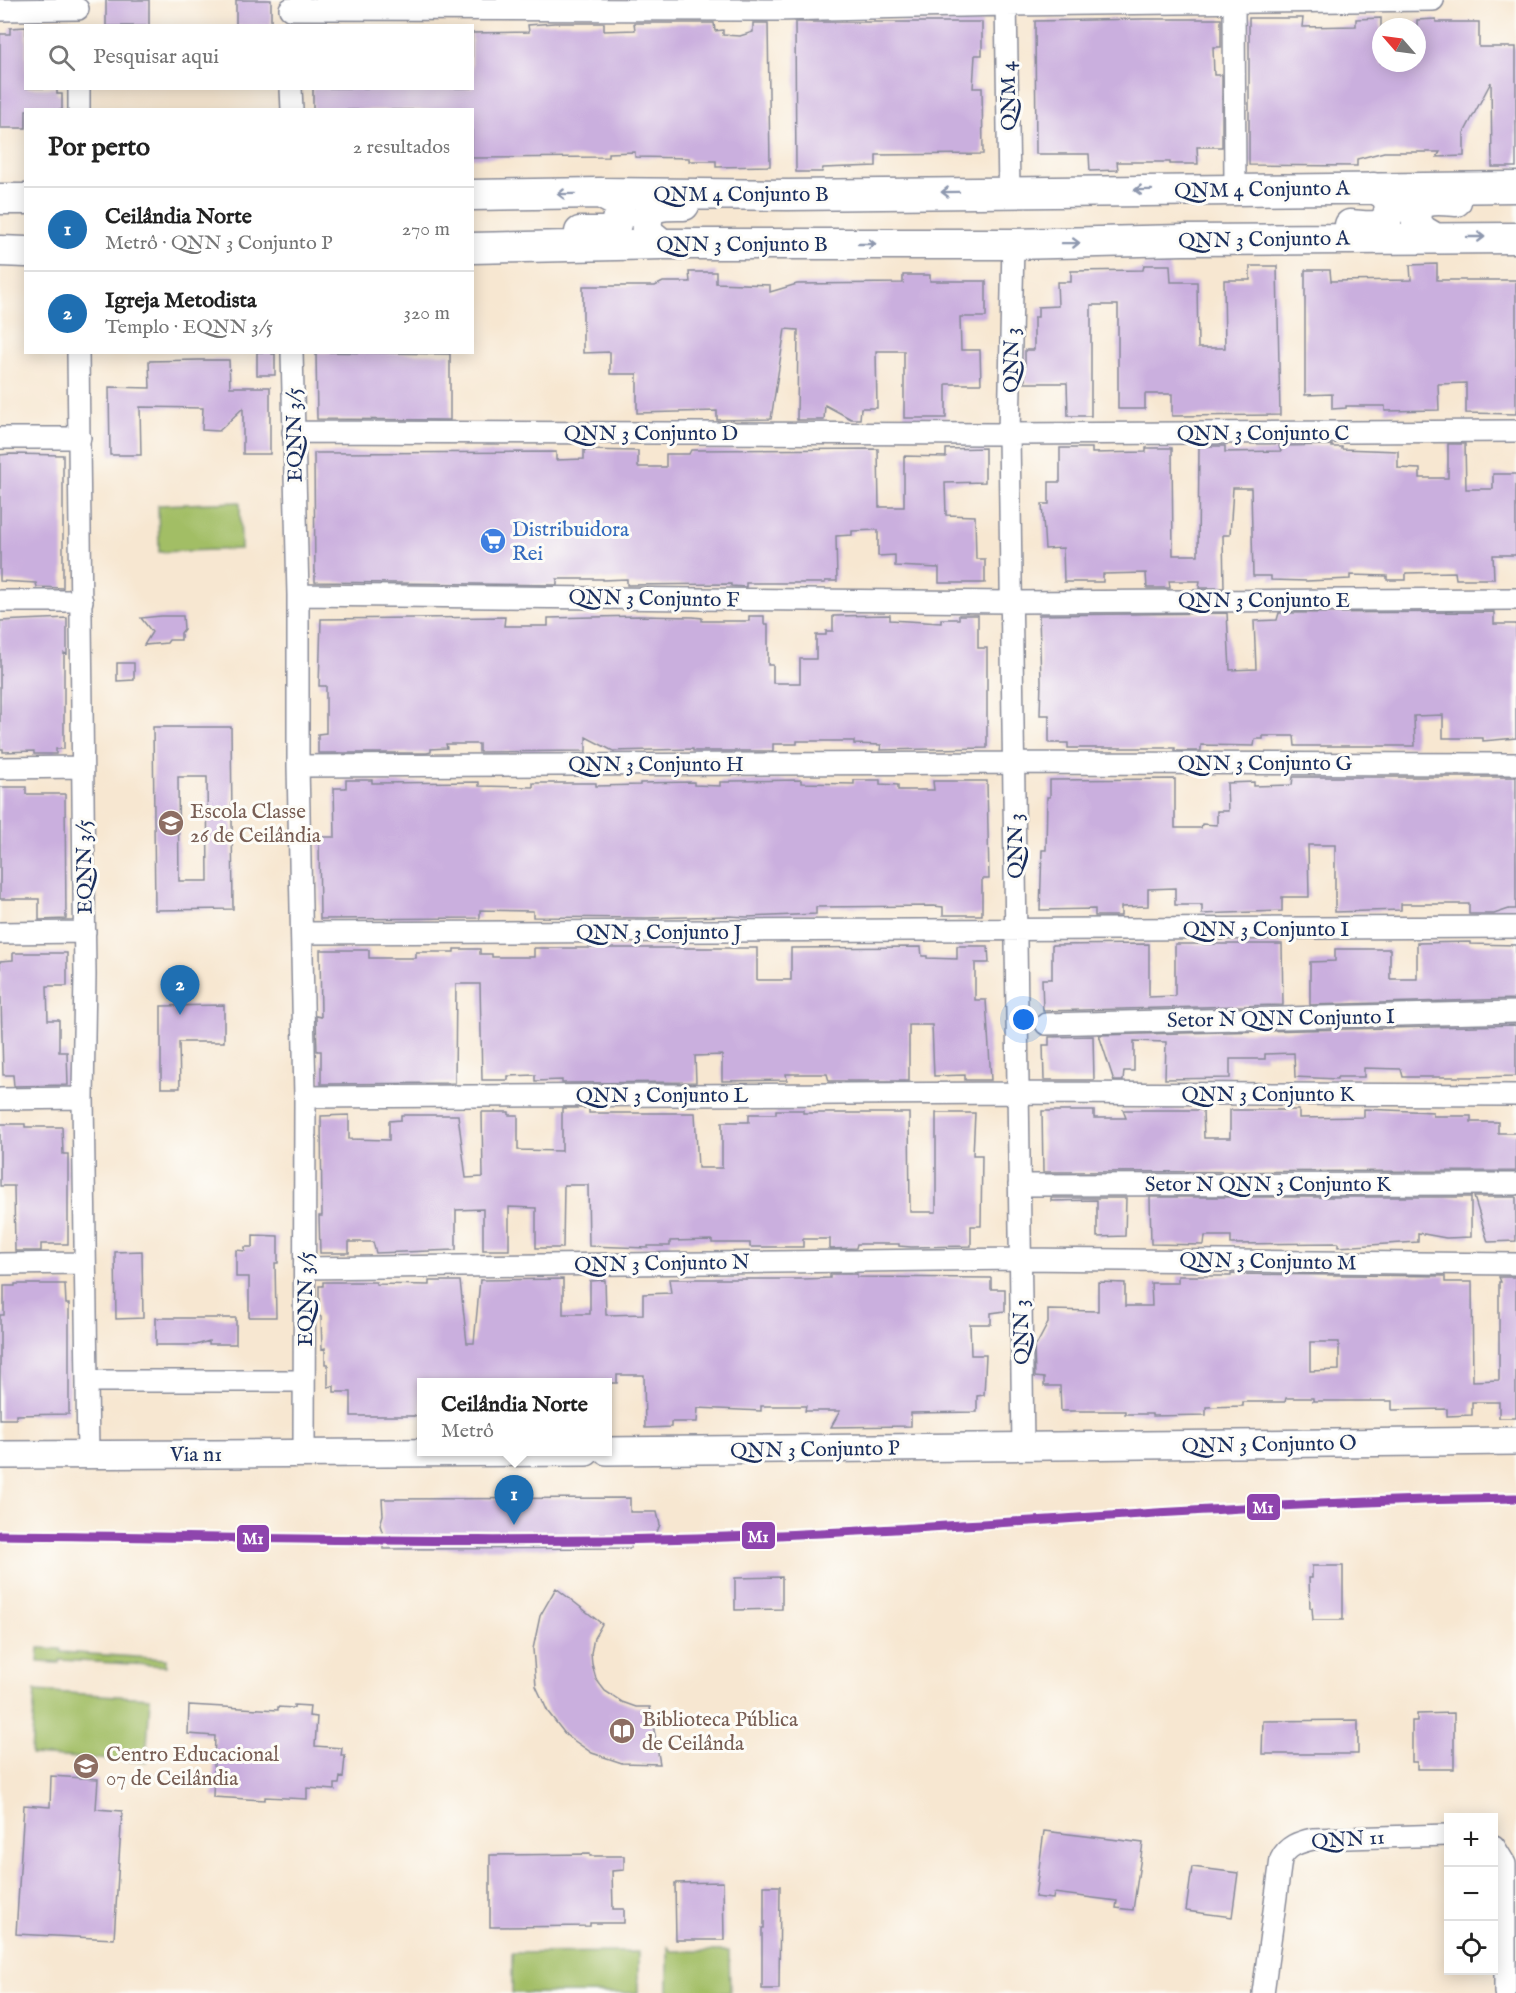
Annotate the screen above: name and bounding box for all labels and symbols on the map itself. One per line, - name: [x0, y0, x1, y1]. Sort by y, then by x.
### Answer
- north arrow: [1372, 18, 1426, 72]
- street label: QNM 4: [995, 60, 1024, 131]
- street label: QNM 4 Conjunto A: [1174, 175, 1351, 206]
- street label: QNM 4 Conjunto B: [653, 182, 829, 209]
- one-way arrow: [1133, 184, 1153, 196]
- one-way arrow: [941, 187, 961, 198]
- one-way arrow: [557, 188, 577, 200]
- street label: QNN 3 Conjunto A: [1178, 225, 1351, 255]
- one-way arrow: [1465, 231, 1485, 243]
- street label: QNN 3 Conjunto B: [656, 232, 828, 259]
- one-way arrow: [1061, 237, 1081, 249]
- one-way arrow: [856, 238, 876, 250]
- street label: QNN 3: [998, 327, 1027, 393]
- street label: EQNN 3/5: [281, 387, 310, 483]
- street label: QNN 3 Conjunto D: [564, 421, 738, 448]
- street label: QNN 3 Conjunto C: [1177, 421, 1349, 448]
- place label: Distribuidora Rei: [512, 517, 630, 568]
- supermarket icon: Distribuidora Rei: [478, 526, 508, 556]
- street label: QNN 3 Conjunto F: [568, 585, 740, 614]
- street label: QNN 3 Conjunto E: [1178, 588, 1350, 615]
- street label: QNN 3 Conjunto G: [1178, 751, 1352, 778]
- street label: QNN 3 Conjunto H: [568, 752, 744, 779]
- place label: Escola Classe 26 de Ceilândia: [190, 799, 322, 850]
- school or university icon: Escola Classe 26 de Ceilândia: [156, 808, 186, 838]
- street label: QNN 3: [1003, 813, 1030, 879]
- street label: EQNN 3/5: [71, 819, 100, 915]
- street label: QNN 3 Conjunto I: [1183, 917, 1349, 944]
- street label: QNN 3 Conjunto J: [576, 920, 742, 947]
- pin: 2: [160, 966, 200, 1015]
- street label: Setor N QNN Conjunto I: [1167, 1004, 1395, 1035]
- your location: [1009, 1005, 1038, 1034]
- street label: QNN 3 Conjunto K: [1182, 1082, 1355, 1109]
- street label: QNN 3 Conjunto L: [576, 1083, 748, 1110]
- street label: Setor N QNN 3 Conjunto K: [1145, 1172, 1392, 1199]
- street label: QNN 3 Conjunto M: [1179, 1247, 1357, 1278]
- street label: QNN 3 Conjunto N: [574, 1249, 750, 1280]
- street label: EQNN 3/5: [293, 1251, 320, 1346]
- street label: QNN 3: [1008, 1299, 1037, 1365]
- street label: QNN 3 Conjunto O: [1181, 1430, 1357, 1461]
- street label: QNN 3 Conjunto P: [730, 1436, 900, 1465]
- street label: Via n1: [169, 1442, 222, 1469]
- pin: 1: [494, 1476, 534, 1525]
- line badge: M1: [1246, 1493, 1281, 1521]
- text: M1: [1252, 1499, 1274, 1519]
- line badge: M1: [741, 1521, 776, 1550]
- line badge: M1: [236, 1524, 270, 1553]
- text: M1: [747, 1528, 769, 1548]
- text: M1: [242, 1530, 264, 1550]
- place label: Biblioteca Pública de Ceilânda: [642, 1707, 799, 1758]
- library icon: Biblioteca Pública de Ceilânda: [607, 1716, 637, 1746]
- place label: Centro Educacional 07 de Ceilândia: [106, 1742, 279, 1793]
- school or university icon: Centro Educacional 07 de Ceilândia: [71, 1751, 101, 1781]
- street label: QNN 11: [1311, 1824, 1386, 1857]

